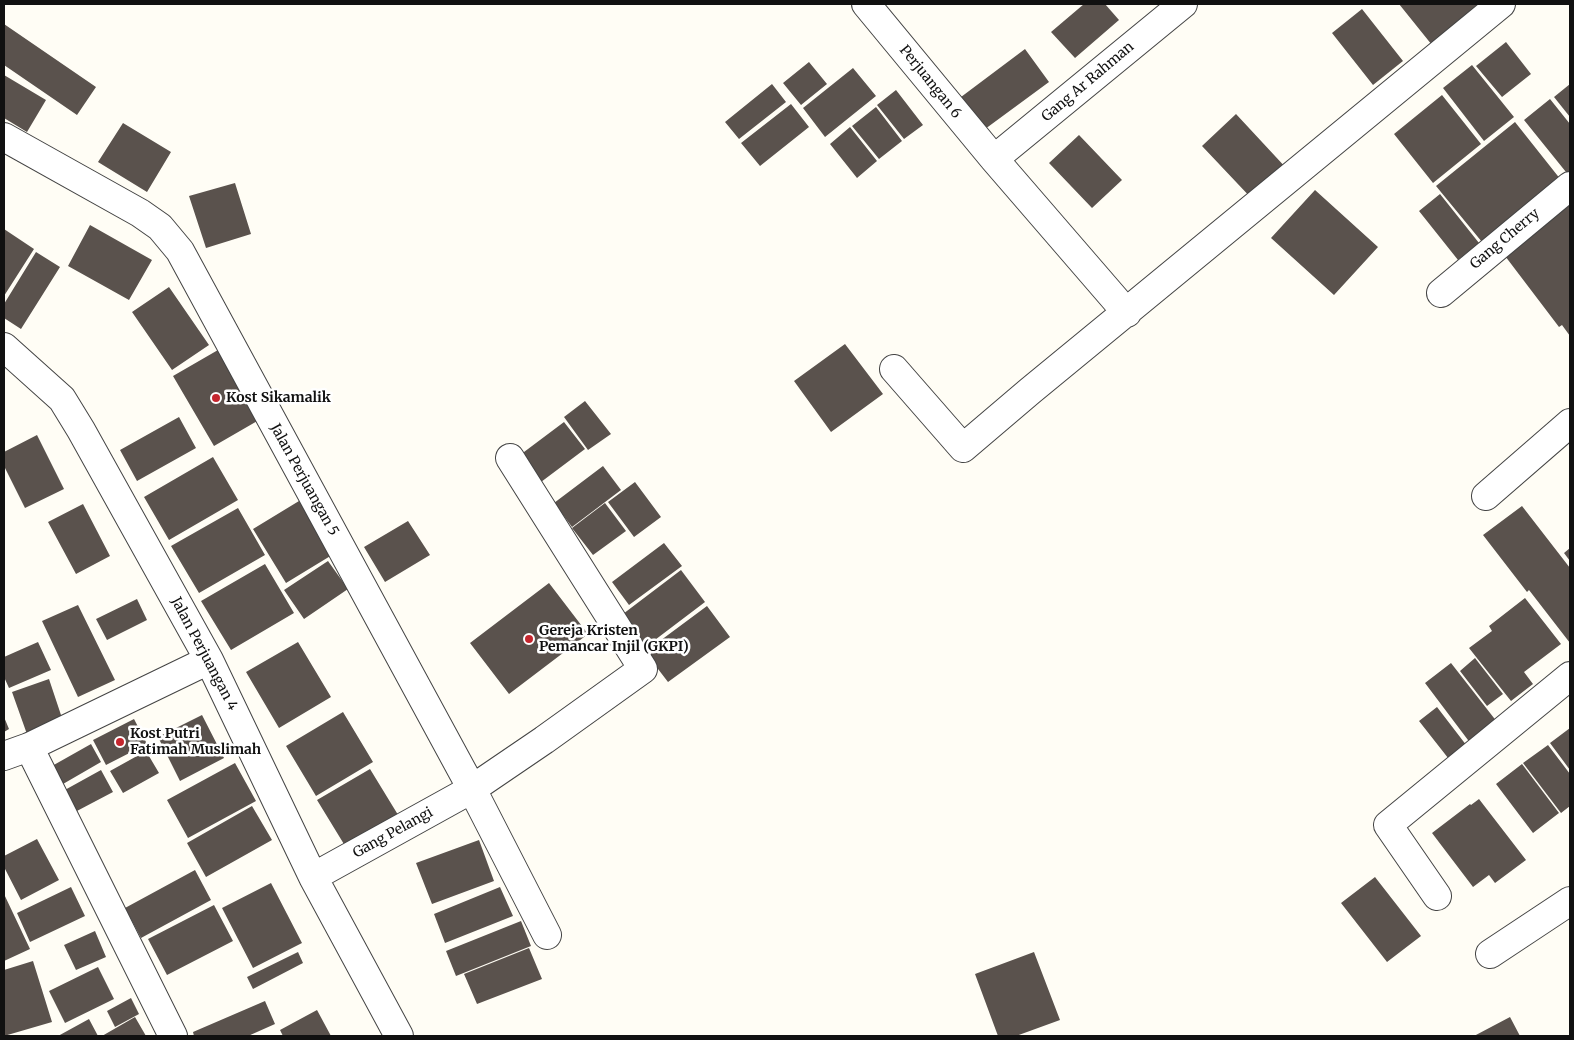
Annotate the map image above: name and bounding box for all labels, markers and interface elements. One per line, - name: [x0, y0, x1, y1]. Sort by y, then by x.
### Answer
- street label: Gang Ar Rahman: [1038, 39, 1138, 125]
- street label: Perjuangan 6: [895, 42, 965, 122]
- street label: Gang Cherry: [1467, 205, 1543, 273]
- place label: Kost Sikamalik: [226, 390, 331, 406]
- marker: Kost Sikamalik: [210, 392, 222, 404]
- street label: Jalan Perjuangan 5: [266, 421, 342, 539]
- street label: Jalan Perjuangan 4: [167, 594, 241, 714]
- place label: Gereja Kristen Pemancar Injil (GKPI): [539, 623, 689, 656]
- marker: Gereja Kristen Pemancar Injil (GKPI): [523, 633, 535, 645]
- place label: Kost Putri Fatimah Muslimah: [130, 726, 261, 759]
- marker: Kost Putri Fatimah Muslimah: [114, 736, 126, 748]
- street label: Gang Pelangi: [350, 804, 436, 862]

